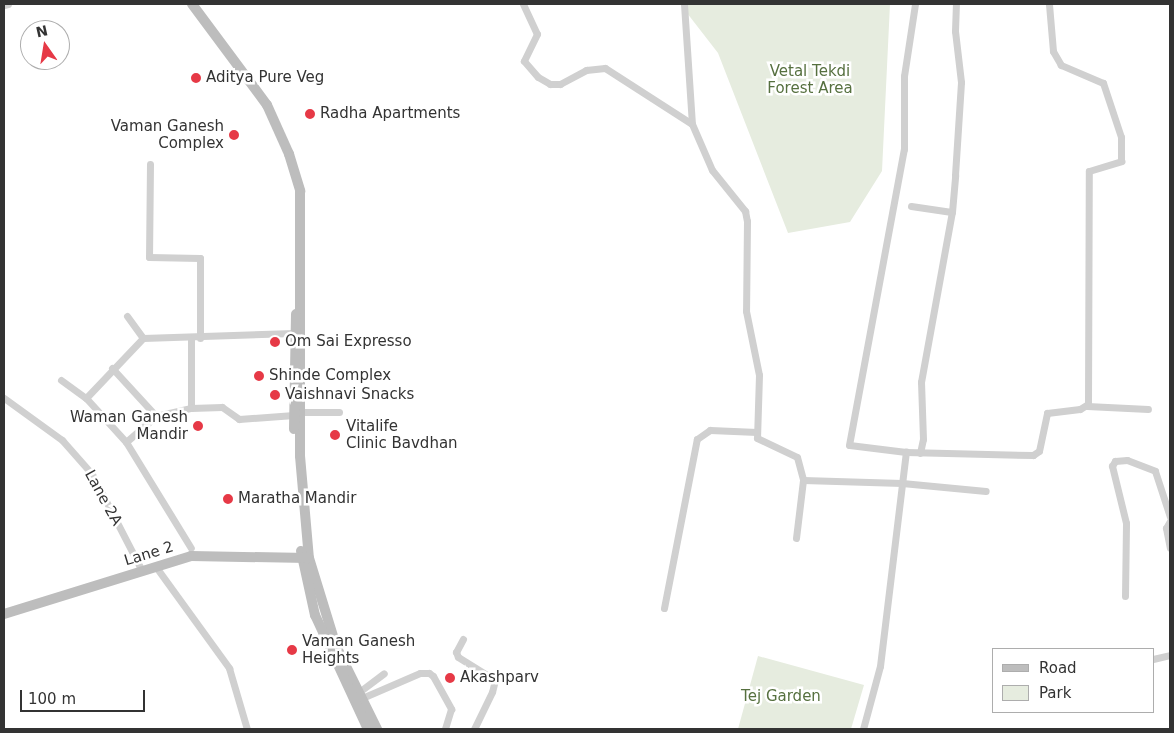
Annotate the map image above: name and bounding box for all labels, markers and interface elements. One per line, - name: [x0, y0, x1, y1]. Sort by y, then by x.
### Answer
- north arrow: [20, 20, 70, 70]
- text: N: [34, 22, 49, 40]
- park label: Vetal Tekdi Forest Area: [767, 62, 853, 97]
- place label: Aditya Pure Veg: [206, 69, 324, 87]
- marker: Aditya Pure Veg: [190, 72, 202, 84]
- place label: Radha Apartments: [320, 105, 460, 123]
- marker: Radha Apartments: [304, 108, 316, 120]
- place label: Vaman Ganesh Complex: [111, 117, 224, 152]
- marker: Vaman Ganesh Complex: [228, 129, 240, 141]
- place label: Om Sai Expresso: [285, 333, 412, 351]
- marker: Om Sai Expresso: [269, 336, 281, 348]
- place label: Shinde Complex: [269, 367, 391, 385]
- marker: Shinde Complex: [253, 370, 265, 382]
- place label: Vaishnavi Snacks: [285, 386, 414, 404]
- marker: Vaishnavi Snacks: [269, 389, 281, 401]
- place label: Waman Ganesh Mandir: [70, 408, 188, 443]
- place label: Vitalife Clinic Bavdhan: [346, 417, 458, 452]
- marker: Waman Ganesh Mandir: [192, 420, 204, 432]
- marker: Vitalife Clinic Bavdhan: [328, 428, 342, 442]
- street label: Lane 2A: [80, 467, 126, 529]
- place label: Maratha Mandir: [238, 490, 356, 508]
- marker: Maratha Mandir: [222, 493, 234, 505]
- street label: Lane 2: [122, 538, 176, 570]
- place label: Vaman Ganesh Heights: [302, 632, 415, 667]
- marker: Vaman Ganesh Heights: [286, 644, 298, 656]
- legend: [992, 648, 1154, 713]
- text: Road: [1039, 659, 1077, 677]
- place label: Akashparv: [460, 669, 539, 687]
- marker: Akashparv: [444, 672, 456, 684]
- scale bar: [22, 680, 148, 712]
- text: Park: [1039, 684, 1071, 702]
- park label: Tej Garden: [741, 688, 821, 706]
- text: 100 m: [28, 690, 76, 708]

